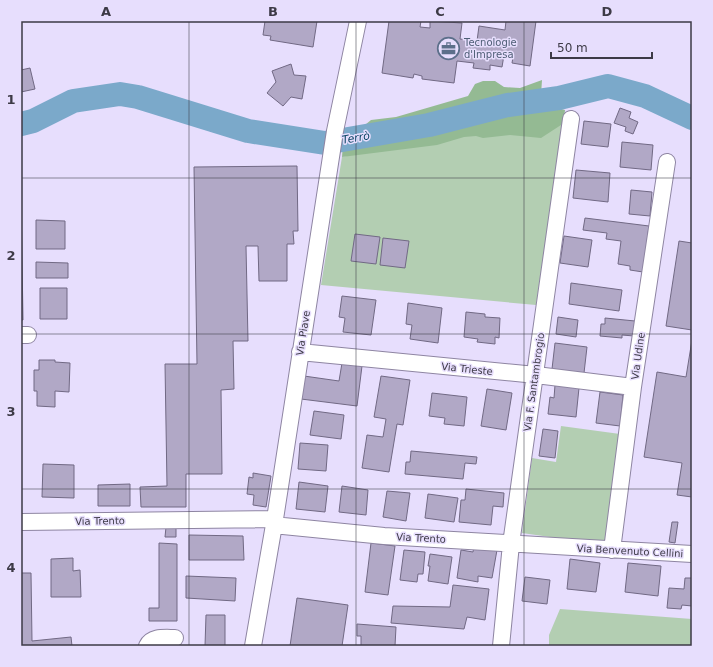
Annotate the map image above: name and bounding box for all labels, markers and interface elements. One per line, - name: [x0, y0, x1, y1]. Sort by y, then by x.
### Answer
- text: A: [101, 4, 111, 19]
- text: B: [268, 4, 278, 19]
- text: C: [435, 4, 445, 19]
- text: D: [602, 4, 613, 19]
- scale bar: [551, 34, 652, 60]
- office icon: Tecnologie d'Impresa: [435, 35, 461, 61]
- place label: Tecnologie d'Impresa: [463, 37, 517, 60]
- text: 50 m: [557, 41, 588, 55]
- text: 1: [6, 92, 16, 107]
- water label: Terrò: [341, 129, 371, 147]
- text: 2: [6, 248, 16, 263]
- street label: Via Piave: [294, 310, 312, 356]
- street label: Via F. Santambrogio: [522, 332, 546, 432]
- street label: Via Udine: [629, 332, 647, 380]
- street label: Via Trieste: [441, 361, 493, 377]
- text: 3: [6, 404, 16, 419]
- street label: Via Trento: [75, 515, 125, 527]
- street label: Via Trento: [396, 531, 446, 545]
- street label: Via Benvenuto Cellini: [576, 543, 684, 559]
- text: 4: [6, 560, 16, 575]

